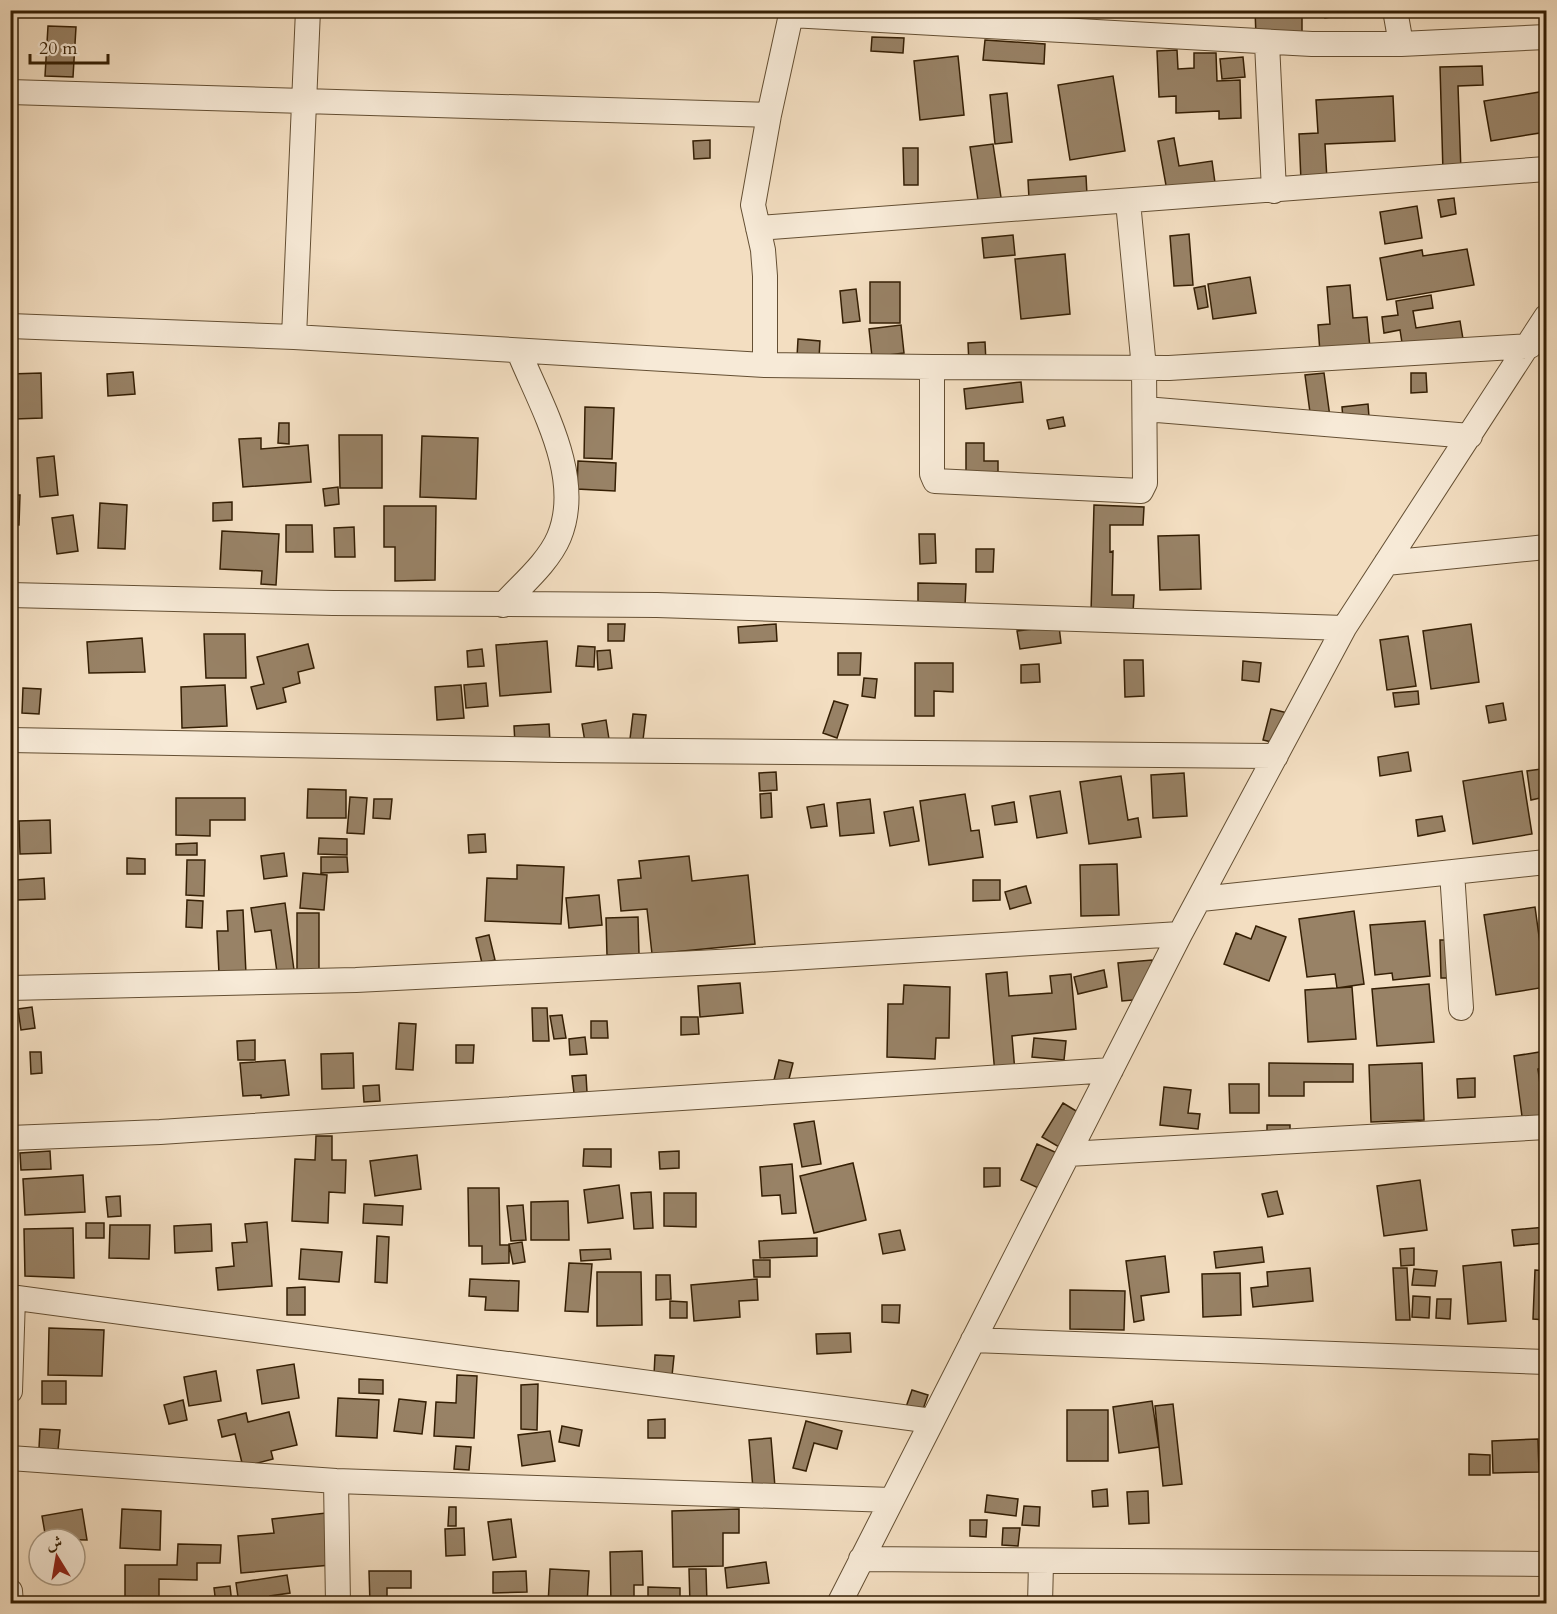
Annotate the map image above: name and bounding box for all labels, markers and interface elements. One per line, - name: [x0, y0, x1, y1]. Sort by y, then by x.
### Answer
- scale bar: [30, 27, 108, 65]
- text: 20 m: [39, 36, 78, 61]
- north arrow: [27, 1527, 87, 1587]
- text: ش: [44, 1531, 64, 1556]

